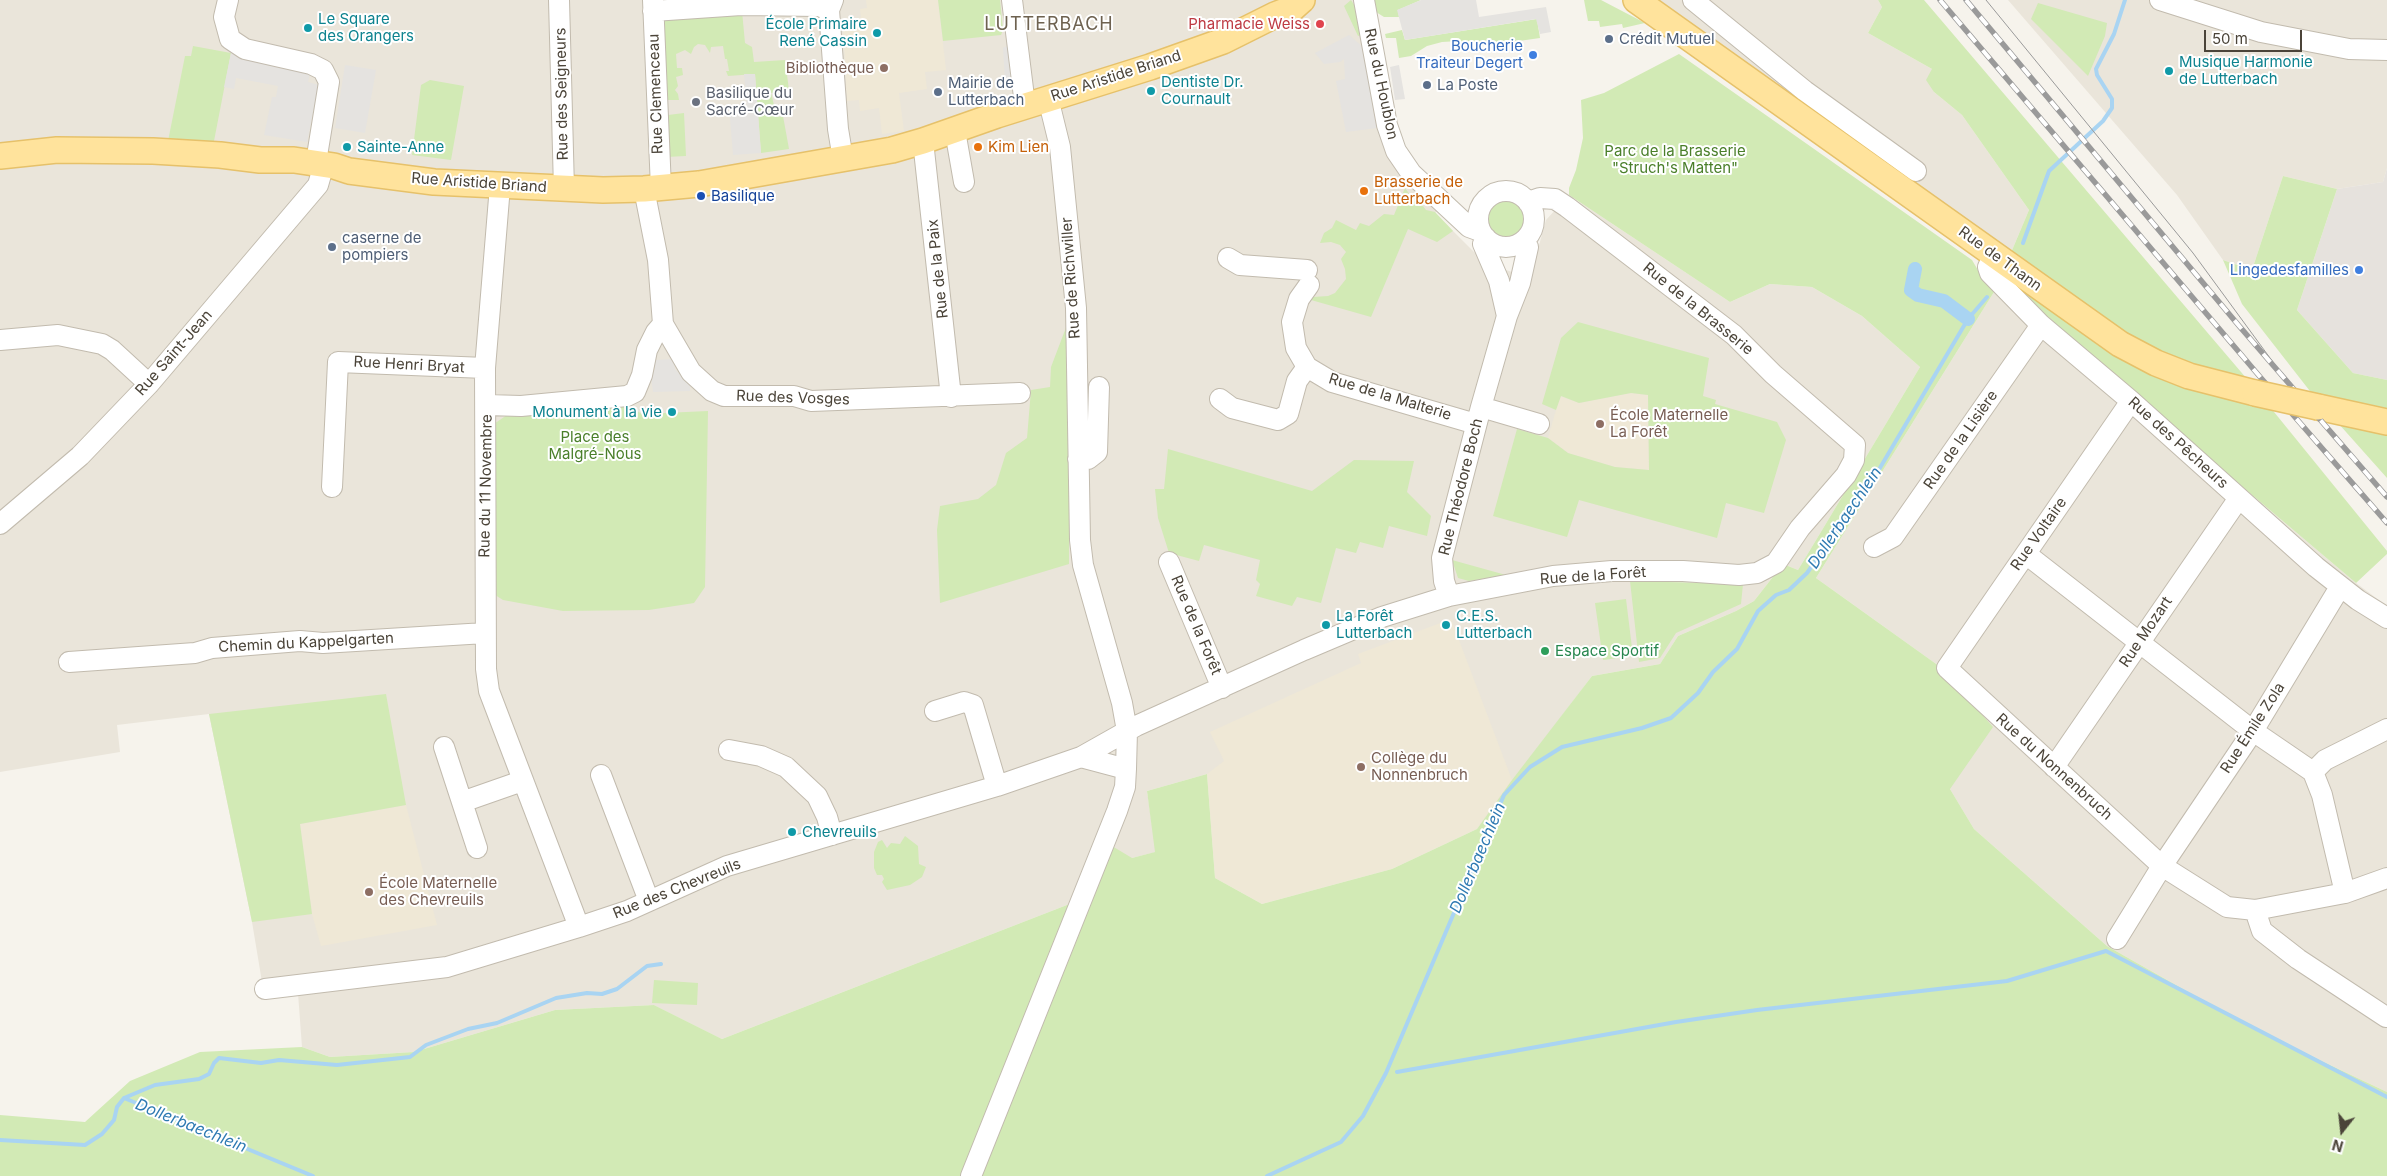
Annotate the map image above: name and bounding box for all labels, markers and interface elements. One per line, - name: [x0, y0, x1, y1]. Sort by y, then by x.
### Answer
- place label: Le Square des Orangers: [318, 10, 414, 45]
- district label: LUTTERBACH: [983, 14, 1115, 36]
- place label: École Primaire René Cassin: [765, 15, 867, 50]
- place label: Pharmacie Weiss: [1188, 15, 1310, 33]
- marker: Pharmacie Weiss: [1314, 18, 1326, 30]
- scale bar: [2207, 20, 2304, 52]
- marker: Le Square des Orangers: [302, 22, 314, 34]
- street label: Rue des Seigneurs: [552, 27, 572, 161]
- marker: École Primaire René Cassin: [871, 27, 883, 39]
- street label: Rue du Houblon: [1360, 27, 1402, 141]
- text: 50 m: [2212, 29, 2248, 48]
- place label: Crédit Mutuel: [1619, 30, 1715, 48]
- marker: Crédit Mutuel: [1603, 33, 1615, 45]
- street label: Rue Clemenceau: [645, 34, 667, 154]
- place label: Boucherie Traiteur Degert: [1416, 37, 1523, 72]
- street label: Rue Aristide Briand: [1049, 46, 1183, 106]
- marker: Boucherie Traiteur Degert: [1527, 49, 1539, 61]
- place label: Musique Harmonie de Lutterbach: [2179, 53, 2313, 88]
- place label: Bibliothèque: [786, 59, 874, 77]
- marker: Bibliothèque: [878, 62, 890, 74]
- marker: Musique Harmonie de Lutterbach: [2163, 65, 2175, 77]
- place label: Dentiste Dr. Cournault: [1161, 73, 1243, 108]
- place label: Mairie de Lutterbach: [948, 74, 1024, 109]
- place label: La Poste: [1437, 76, 1498, 94]
- marker: La Poste: [1421, 79, 1433, 91]
- place label: Basilique du Sacré-Cœur: [706, 84, 794, 119]
- marker: Dentiste Dr. Cournault: [1145, 85, 1157, 97]
- marker: Mairie de Lutterbach: [932, 86, 944, 98]
- marker: Basilique du Sacré-Cœur: [690, 96, 702, 108]
- place label: Sainte-Anne: [357, 138, 444, 156]
- place label: Kim Lien: [988, 138, 1049, 156]
- marker: Sainte-Anne: [341, 141, 353, 153]
- marker: Kim Lien: [972, 141, 984, 153]
- park label: Parc de la Brasserie "Struch's Matten": [1604, 142, 1746, 177]
- street label: Rue Aristide Briand: [411, 169, 547, 197]
- place label: Brasserie de Lutterbach: [1374, 173, 1463, 208]
- marker: Brasserie de Lutterbach: [1358, 185, 1370, 197]
- place label: Basilique: [711, 187, 775, 205]
- marker: Basilique: [695, 190, 707, 202]
- street label: Rue de Richwiller: [1058, 217, 1084, 339]
- street label: Rue de la Paix: [924, 218, 952, 320]
- street label: Rue de Thann: [1955, 223, 2045, 295]
- place label: caserne de pompiers: [342, 229, 421, 264]
- marker: caserne de pompiers: [326, 241, 338, 253]
- street label: Rue de la Brasserie: [1639, 259, 1757, 359]
- place label: Lingedesfamilles: [2230, 261, 2349, 279]
- marker: Lingedesfamilles: [2353, 264, 2365, 276]
- street label: Rue Saint-Jean: [132, 306, 216, 400]
- street label: Rue Henri Bryat: [353, 353, 465, 377]
- street label: Rue de la Malterie: [1326, 370, 1454, 424]
- street label: Rue des Vosges: [736, 387, 850, 409]
- street label: Rue de la Lisière: [1920, 387, 2002, 493]
- street label: Rue des Pêcheurs: [2124, 393, 2232, 493]
- place label: Monument à la vie: [532, 403, 662, 421]
- marker: Monument à la vie: [666, 406, 678, 418]
- place label: École Maternelle La Forêt: [1610, 406, 1728, 441]
- street label: Rue du 11 Novembre: [476, 414, 496, 558]
- street label: Rue Théodore Boch: [1435, 417, 1487, 557]
- marker: École Maternelle La Forêt: [1594, 418, 1606, 430]
- park label: Place des Malgré-Nous: [549, 428, 641, 463]
- water label: Dollerbaechlein: [1804, 464, 1886, 572]
- street label: Rue Voltaire: [2007, 494, 2071, 574]
- street label: Rue de la Forêt: [1539, 563, 1647, 589]
- street label: Rue de la Forêt: [1167, 573, 1225, 677]
- street label: Rue Mozart: [2116, 593, 2176, 671]
- place label: La Forêt Lutterbach: [1336, 607, 1412, 642]
- place label: C.E.S. Lutterbach: [1456, 607, 1532, 642]
- marker: La Forêt Lutterbach: [1320, 619, 1332, 631]
- marker: C.E.S. Lutterbach: [1440, 619, 1452, 631]
- street label: Chemin du Kappelgarten: [218, 629, 394, 657]
- place label: Espace Sportif: [1555, 642, 1659, 660]
- marker: Espace Sportif: [1539, 645, 1551, 657]
- street label: Rue Émile Zola: [2217, 679, 2289, 777]
- street label: Rue du Nonnenbruch: [1992, 710, 2116, 824]
- place label: Collège du Nonnenbruch: [1371, 749, 1468, 784]
- marker: Collège du Nonnenbruch: [1355, 761, 1367, 773]
- water label: Dollerbaechlein: [1446, 800, 1510, 916]
- place label: Chevreuils: [802, 823, 877, 841]
- marker: Chevreuils: [786, 826, 798, 838]
- street label: Rue des Chevreuils: [610, 855, 744, 923]
- place label: École Maternelle des Chevreuils: [379, 874, 497, 909]
- marker: École Maternelle des Chevreuils: [363, 886, 375, 898]
- water label: Dollerbaechlein: [133, 1095, 249, 1157]
- north arrow: [2317, 1106, 2367, 1156]
- text: N: [2330, 1136, 2345, 1156]

